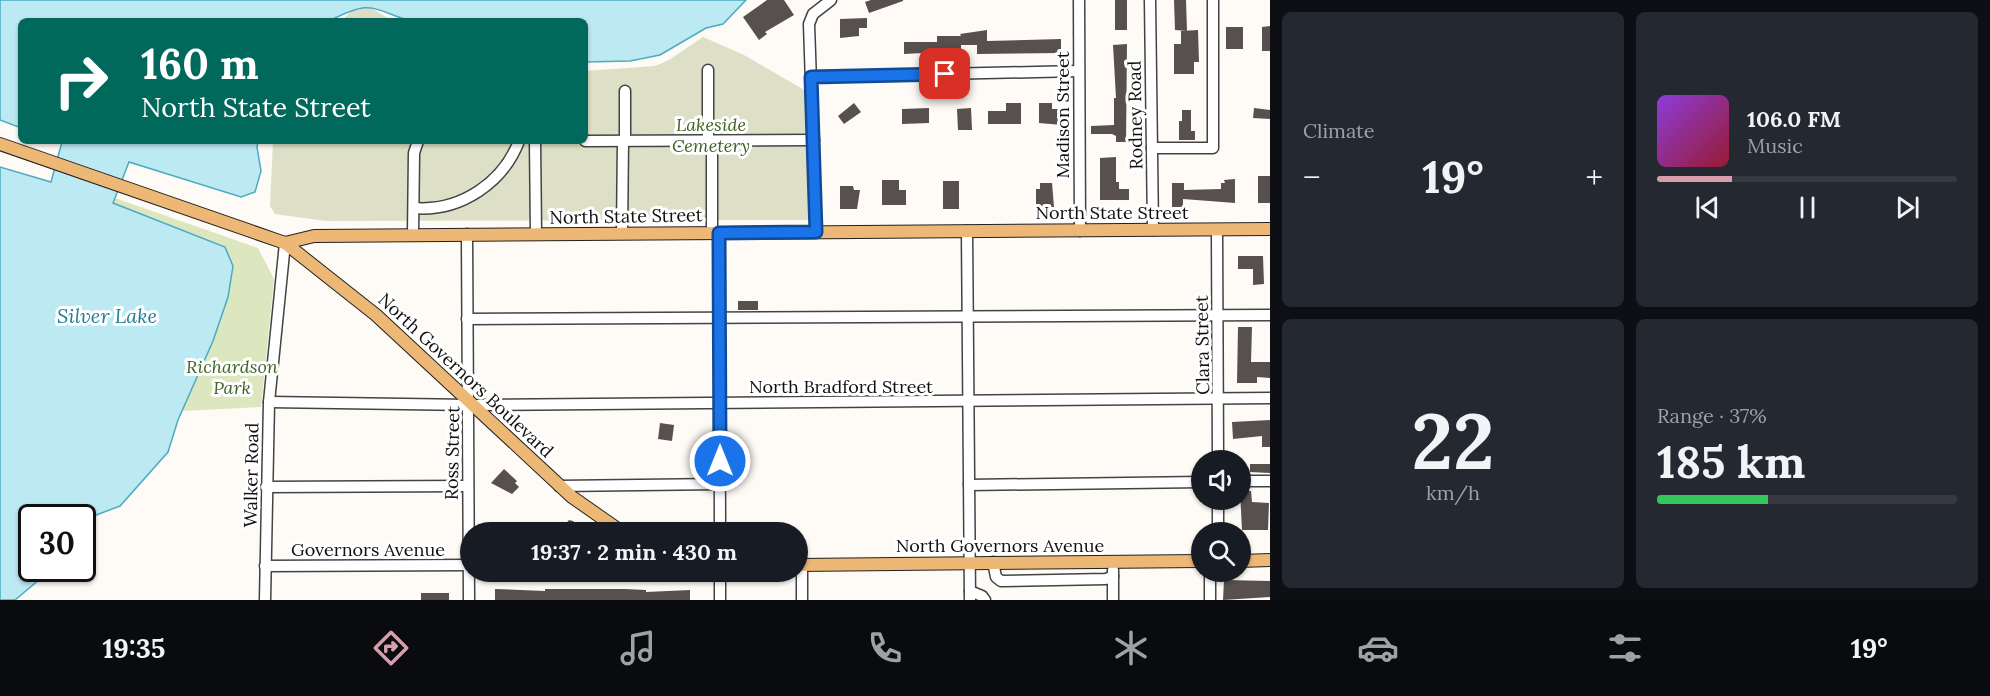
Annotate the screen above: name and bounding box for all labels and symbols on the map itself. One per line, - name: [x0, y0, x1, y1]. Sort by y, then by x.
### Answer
- pin: [919, 48, 970, 99]
- street label: Madison Street: [1051, 51, 1074, 179]
- street label: Rodney Road: [1123, 60, 1147, 170]
- park label: Lakeside Cemetery: [672, 113, 750, 157]
- street label: North State Street: [1035, 201, 1189, 224]
- street label: North State Street: [549, 203, 703, 229]
- street label: North Governors Boulevard: [374, 288, 559, 462]
- street label: Clara Street: [1190, 295, 1214, 395]
- water label: Silver Lake: [57, 303, 157, 328]
- park label: Richardson Park: [186, 355, 278, 399]
- street label: North Bradford Street: [749, 375, 933, 398]
- street label: Ross Street: [440, 406, 464, 500]
- street label: Walker Road: [239, 422, 263, 528]
- position arrow: [688, 429, 752, 493]
- speed limit sign: 30: [18, 504, 96, 582]
- street label: North Governors Avenue: [896, 534, 1105, 557]
- street label: Governors Avenue: [291, 538, 445, 561]

